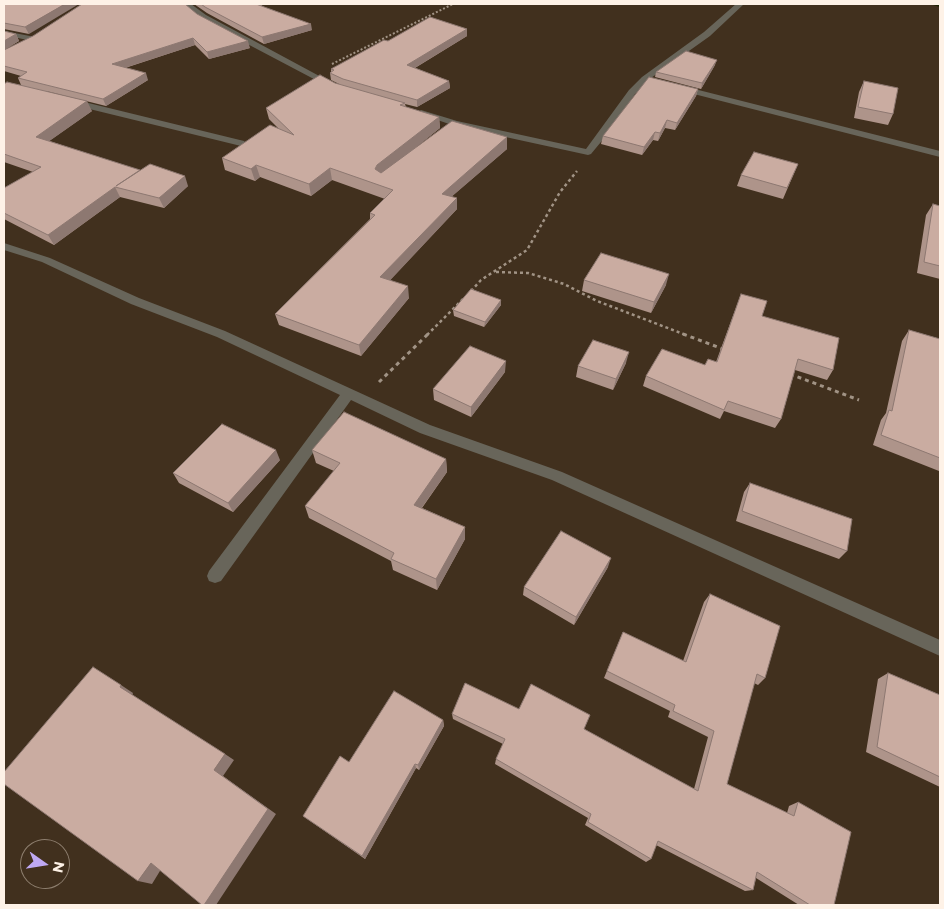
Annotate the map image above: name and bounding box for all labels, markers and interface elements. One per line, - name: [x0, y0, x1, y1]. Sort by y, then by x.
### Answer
- north arrow: [20, 839, 70, 889]
- text: N: [49, 860, 69, 875]

